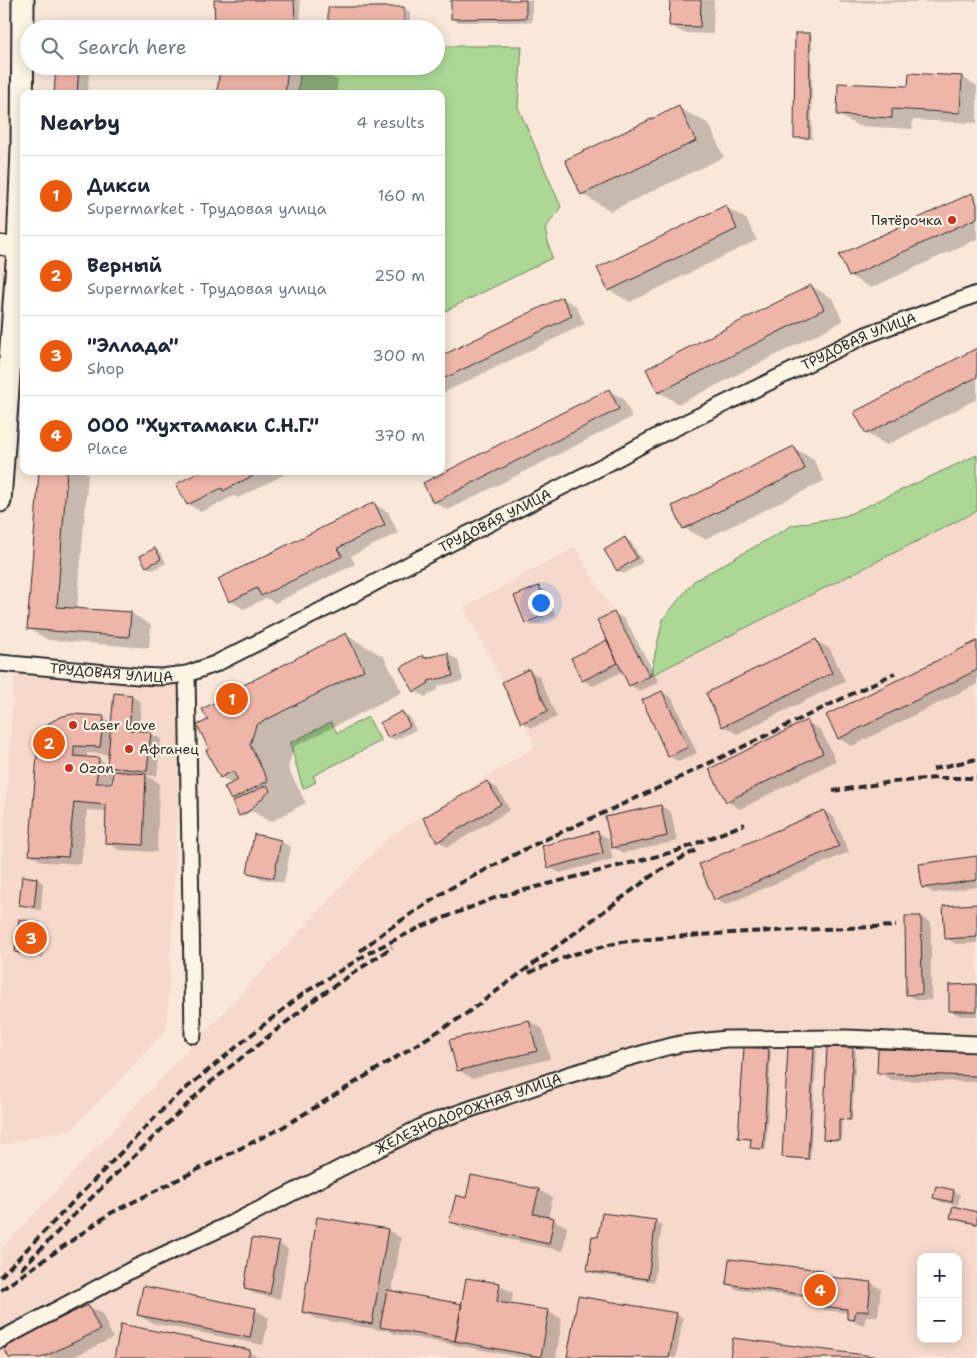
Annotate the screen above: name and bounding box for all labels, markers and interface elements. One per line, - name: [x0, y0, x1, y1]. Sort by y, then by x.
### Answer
- search box: [20, 20, 445, 75]
- icon: search: [38, 34, 66, 62]
- text: Search here: [78, 35, 187, 60]
- text: Nearby: [40, 109, 120, 137]
- text: 4 results: [356, 112, 425, 133]
- text: Дикси: [87, 173, 150, 198]
- text: 1: [52, 185, 60, 206]
- text: 160 m: [378, 185, 425, 206]
- text: Supermarket · Трудовая улица: [87, 198, 327, 219]
- place label: Пятёрочка: [871, 211, 942, 229]
- marker: Пятёрочка: [946, 214, 958, 226]
- text: Верный: [87, 253, 162, 278]
- text: 2: [50, 265, 62, 286]
- text: 250 m: [374, 265, 425, 286]
- text: Supermarket · Трудовая улица: [87, 278, 327, 299]
- street label: ТРУДОВАЯ УЛИЦА: [798, 308, 919, 374]
- text: "Эллада": [87, 333, 179, 358]
- text: 3: [50, 345, 62, 366]
- text: 300 m: [373, 345, 425, 366]
- text: Shop: [87, 358, 124, 379]
- text: ООО "Хухтамаки С.Н.Г.": [87, 413, 319, 438]
- text: 4: [50, 425, 62, 446]
- text: 370 m: [374, 425, 425, 446]
- text: Place: [87, 438, 128, 459]
- street label: ТРУДОВАЯ УЛИЦА: [436, 485, 554, 557]
- your location: [528, 590, 554, 616]
- street label: ТРУДОВАЯ УЛИЦА: [49, 659, 174, 686]
- pin: 1: [216, 680, 248, 718]
- place label: Laser Love: [83, 716, 156, 734]
- marker: Laser Love: [67, 719, 79, 731]
- pin: 2: [33, 724, 65, 762]
- place label: Афганец: [139, 740, 199, 758]
- marker: Афганец: [123, 743, 135, 755]
- place label: Ozon: [79, 759, 114, 777]
- marker: Ozon: [63, 762, 75, 774]
- pin: 3: [15, 919, 47, 957]
- street label: ЖЕЛЕЗНОДОРОЖНАЯ УЛИЦА: [372, 1069, 564, 1158]
- map controls: [917, 1253, 962, 1343]
- button: +: [917, 1253, 962, 1298]
- pin: 4: [804, 1271, 836, 1309]
- button: −: [917, 1298, 962, 1343]

